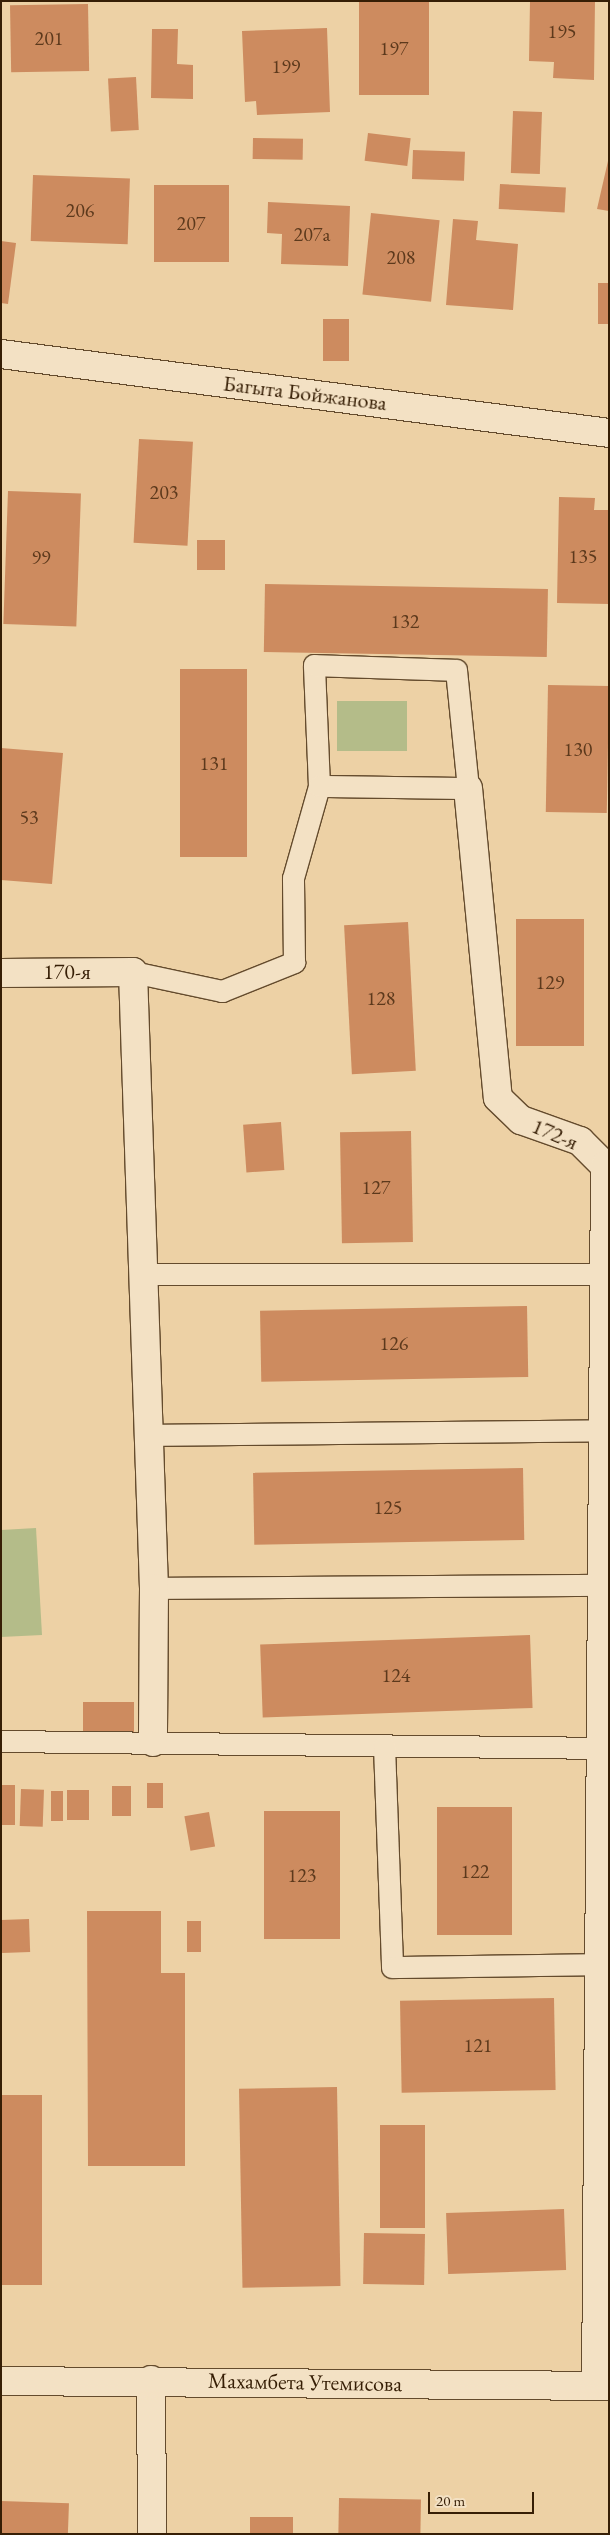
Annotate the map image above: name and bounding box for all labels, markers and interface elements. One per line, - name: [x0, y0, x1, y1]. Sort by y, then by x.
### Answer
- house number: 195: [548, 19, 576, 43]
- house number: 201: [35, 26, 63, 50]
- house number: 197: [380, 36, 408, 60]
- house number: 199: [272, 54, 300, 78]
- house number: 206: [66, 198, 94, 222]
- house number: 207: [177, 211, 205, 235]
- house number: 207а: [294, 222, 330, 246]
- house number: 208: [387, 245, 415, 269]
- street label: Багыта Бойжанова: [222, 370, 388, 416]
- house number: 203: [150, 480, 178, 504]
- house number: 135: [569, 544, 597, 568]
- house number: 99: [31, 545, 51, 569]
- house number: 132: [391, 609, 419, 633]
- house number: 130: [564, 737, 592, 761]
- house number: 131: [200, 751, 228, 775]
- house number: 53: [19, 805, 39, 829]
- street label: 170-я: [43, 959, 91, 985]
- house number: 129: [536, 970, 564, 994]
- house number: 128: [367, 986, 395, 1010]
- street label: 172-я: [528, 1113, 582, 1155]
- house number: 127: [362, 1175, 390, 1199]
- house number: 126: [380, 1331, 408, 1355]
- house number: 125: [374, 1495, 402, 1519]
- house number: 124: [382, 1663, 410, 1687]
- house number: 122: [461, 1859, 489, 1883]
- house number: 123: [288, 1863, 316, 1887]
- house number: 121: [464, 2033, 492, 2057]
- street label: Махамбета Утемисова: [208, 2367, 402, 2397]
- scale bar: [430, 2482, 536, 2514]
- text: 20 m: [436, 2491, 465, 2510]

